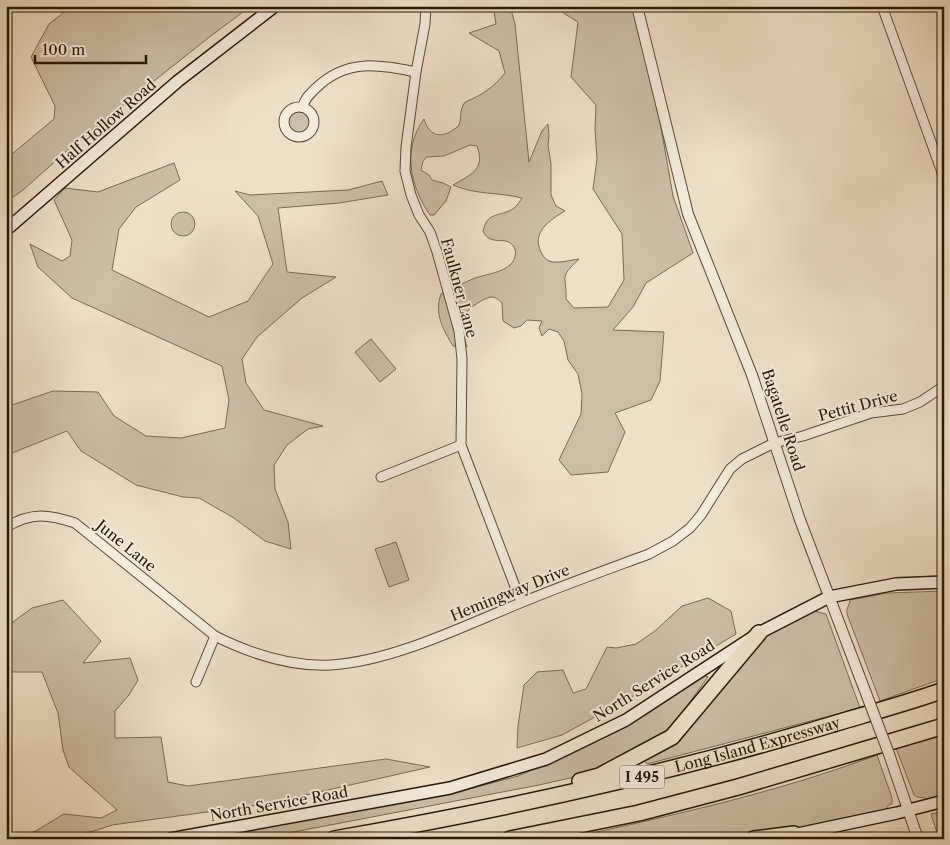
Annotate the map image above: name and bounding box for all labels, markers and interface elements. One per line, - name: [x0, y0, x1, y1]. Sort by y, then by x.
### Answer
- scale bar: [35, 32, 146, 64]
- text: 100 m: [42, 40, 85, 59]
- street label: Half Hollow Road: [52, 75, 160, 172]
- street label: Faulkner Lane: [437, 236, 482, 340]
- street label: Bagatelle Road: [758, 366, 809, 473]
- street label: Pettit Drive: [816, 386, 900, 425]
- street label: June Lane: [91, 514, 160, 576]
- street label: Hemingway Drive: [447, 560, 572, 625]
- street label: North Service Road: [589, 635, 718, 726]
- street label: Long Island Expressway: [673, 712, 843, 776]
- road number: I 495: [620, 766, 664, 789]
- street label: North Service Road: [208, 782, 349, 825]

